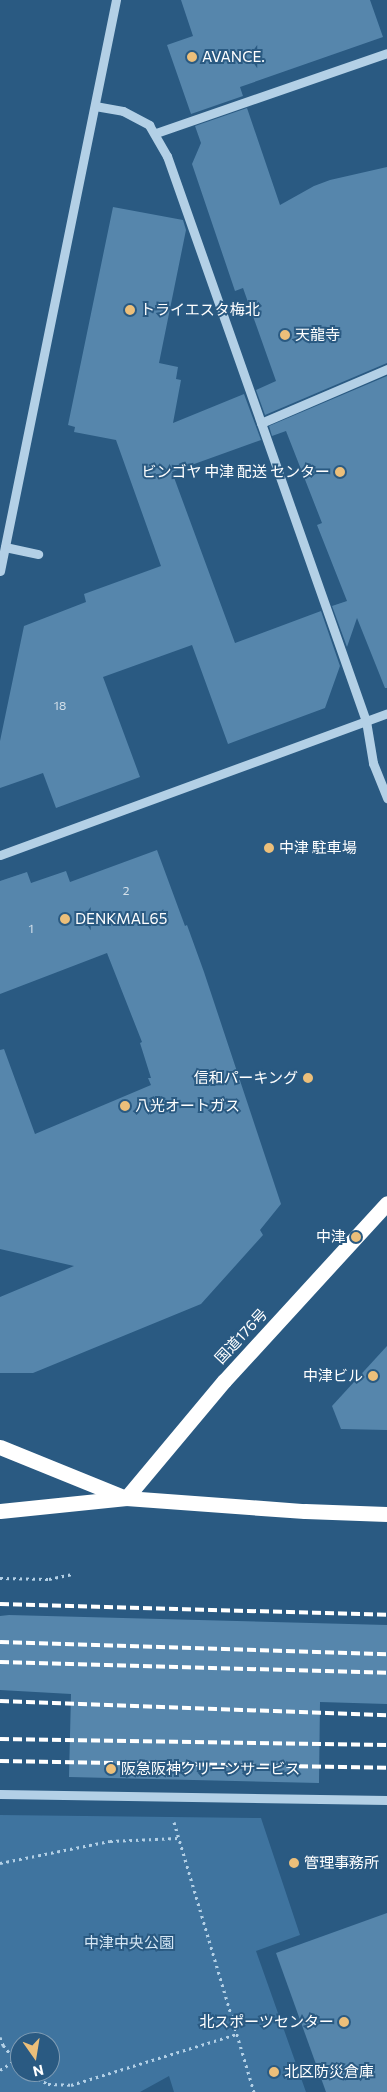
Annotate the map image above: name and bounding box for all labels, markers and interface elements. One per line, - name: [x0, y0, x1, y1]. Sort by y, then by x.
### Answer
- place label: AVANCE.: [202, 48, 265, 66]
- marker: AVANCE.: [186, 51, 198, 63]
- place label: トライエスタ梅北: [140, 301, 260, 319]
- marker: トライエスタ梅北: [124, 304, 136, 316]
- place label: 天龍寺: [295, 326, 340, 344]
- marker: 天龍寺: [279, 329, 291, 341]
- place label: ビンゴヤ 中津 配送 センター: [141, 463, 330, 481]
- marker: ビンゴヤ 中津 配送 センター: [334, 466, 346, 478]
- house number: 18: [54, 699, 66, 713]
- place label: 中津 駐車場: [279, 839, 357, 857]
- marker: 中津 駐車場: [263, 842, 275, 854]
- house number: 2: [123, 884, 129, 898]
- place label: DENKMAL65: [75, 910, 167, 928]
- marker: DENKMAL65: [59, 913, 71, 925]
- house number: 1: [28, 922, 34, 936]
- place label: 信和パーキング: [193, 1069, 298, 1087]
- marker: 信和パーキング: [302, 1072, 314, 1084]
- place label: 八光オートガス: [135, 1097, 240, 1115]
- marker: 八光オートガス: [119, 1100, 131, 1112]
- place label: 中津: [316, 1228, 346, 1246]
- marker: 中津: [350, 1231, 362, 1243]
- street label: 国道176号: [211, 1305, 271, 1367]
- place label: 中津ビル: [303, 1367, 363, 1385]
- marker: 中津ビル: [367, 1370, 379, 1382]
- place label: 阪急阪神クリーンサービス: [121, 1760, 301, 1778]
- marker: 阪急阪神クリーンサービス: [105, 1763, 117, 1775]
- place label: 管理事務所: [304, 1854, 379, 1872]
- marker: 管理事務所: [288, 1857, 300, 1869]
- park label: 中津中央公園: [84, 1934, 174, 1952]
- place label: 北スポーツセンター: [199, 2013, 334, 2031]
- marker: 北スポーツセンター: [338, 2016, 350, 2028]
- north arrow: [10, 2032, 60, 2082]
- text: N: [31, 2062, 45, 2081]
- place label: 北区防災倉庫: [284, 2063, 374, 2081]
- marker: 北区防災倉庫: [268, 2066, 280, 2078]

